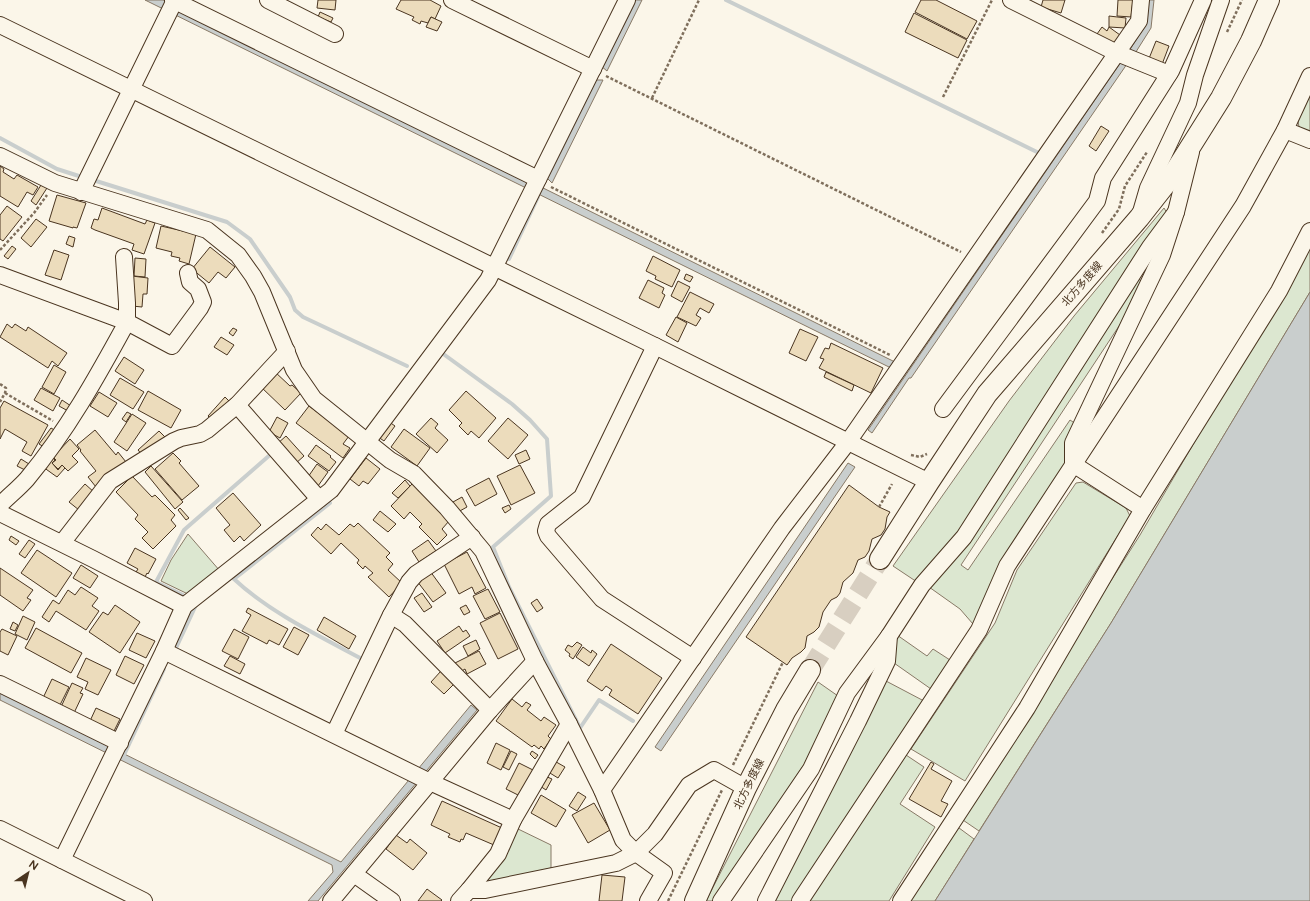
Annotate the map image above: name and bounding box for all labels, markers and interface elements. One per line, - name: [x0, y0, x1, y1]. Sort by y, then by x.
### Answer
- street label: 北方多度線: [1059, 259, 1105, 309]
- street label: 北方多度線: [731, 756, 767, 812]
- north arrow: [8, 853, 48, 893]
- text: N: [26, 857, 41, 873]

